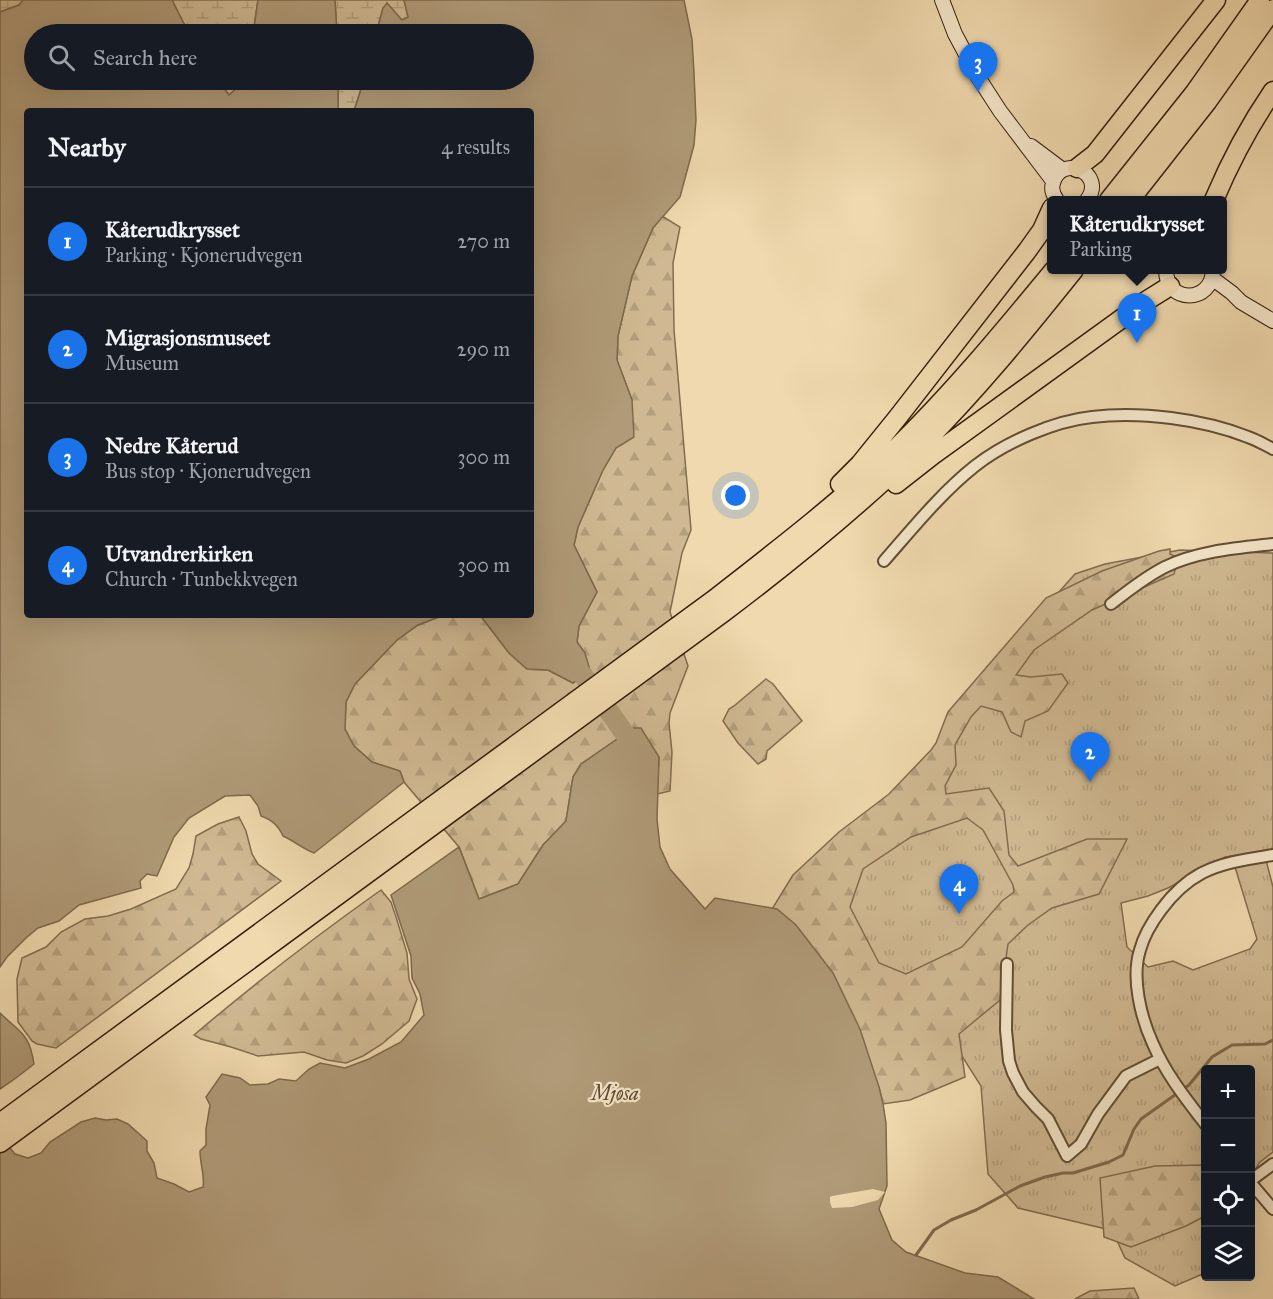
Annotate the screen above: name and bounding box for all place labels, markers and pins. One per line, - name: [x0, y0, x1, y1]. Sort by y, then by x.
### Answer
- pin: 3: [958, 42, 998, 92]
- pin: 1: [1118, 294, 1156, 343]
- pin: 2: [1070, 732, 1110, 782]
- pin: 4: [940, 864, 978, 914]

